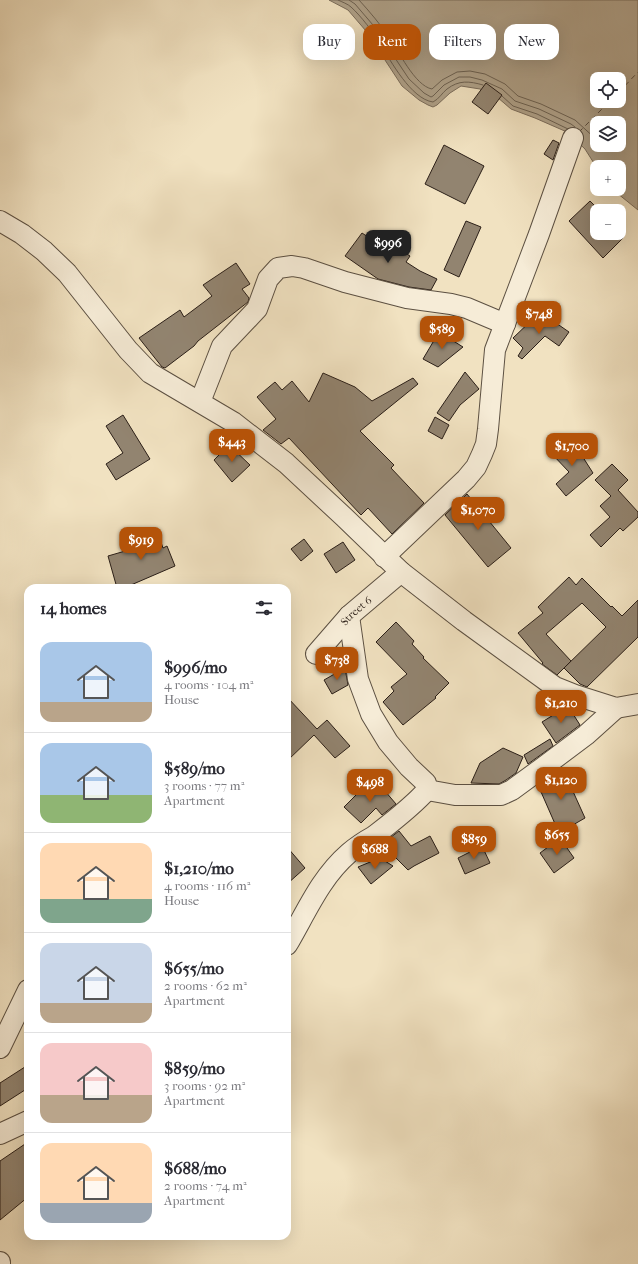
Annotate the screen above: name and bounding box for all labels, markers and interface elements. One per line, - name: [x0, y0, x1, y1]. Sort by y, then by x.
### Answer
- chip: Buy: [303, 24, 355, 60]
- chip: Rent: [363, 24, 421, 60]
- chip: Filters: [429, 24, 496, 60]
- chip: New: [504, 24, 559, 60]
- map controls: [590, 72, 626, 240]
- button: locate: [590, 72, 626, 108]
- button: layers: [590, 116, 626, 152]
- button: +: [590, 160, 626, 196]
- button: −: [590, 204, 626, 240]
- pin: $996: [364, 230, 412, 264]
- text: $996: [374, 235, 402, 250]
- pin: $748: [515, 301, 563, 335]
- text: $748: [525, 306, 553, 321]
- pin: $589: [418, 316, 466, 350]
- text: $589: [429, 321, 455, 336]
- pin: $443: [208, 429, 256, 463]
- pin: $1,700: [539, 433, 605, 467]
- text: $443: [218, 434, 246, 449]
- text: $1,700: [555, 438, 589, 453]
- pin: $1,070: [445, 497, 511, 531]
- text: $1,070: [460, 502, 496, 517]
- pin: $919: [117, 527, 165, 561]
- text: $919: [128, 532, 154, 547]
- street label: Street 6: [338, 593, 374, 628]
- icon: filters: [253, 597, 275, 619]
- text: 14 homes: [40, 598, 107, 618]
- pin: $738: [313, 647, 361, 681]
- text: $738: [324, 652, 350, 667]
- text: $996/mo: [164, 657, 227, 677]
- icon: home: [72, 658, 120, 706]
- text: 4 rooms · 104 m²: [164, 677, 253, 692]
- pin: $1,210: [528, 690, 594, 724]
- text: House: [164, 692, 199, 707]
- text: $1,210: [545, 695, 577, 710]
- text: $589/mo: [164, 758, 225, 778]
- icon: home: [72, 759, 120, 807]
- pin: $1,120: [528, 767, 594, 801]
- pin: $498: [346, 769, 394, 803]
- text: $1,120: [545, 772, 577, 787]
- text: $498: [356, 774, 384, 789]
- text: 3 rooms · 77 m²: [164, 778, 244, 793]
- text: Apartment: [164, 793, 225, 808]
- pin: $655: [533, 822, 581, 856]
- pin: $859: [450, 826, 498, 860]
- text: $655: [544, 827, 570, 842]
- text: $859: [461, 831, 487, 846]
- pin: $688: [351, 836, 399, 870]
- text: $688: [361, 841, 389, 856]
- text: $1,210/mo: [164, 858, 234, 878]
- icon: home: [72, 859, 120, 907]
- text: 4 rooms · 116 m²: [164, 878, 250, 893]
- text: House: [164, 893, 199, 908]
- text: $655/mo: [164, 958, 224, 978]
- icon: home: [72, 959, 120, 1007]
- text: 2 rooms · 62 m²: [164, 978, 247, 993]
- text: Apartment: [164, 993, 225, 1008]
- text: $859/mo: [164, 1058, 225, 1078]
- icon: home: [72, 1059, 120, 1107]
- text: 3 rooms · 92 m²: [164, 1078, 245, 1093]
- text: Apartment: [164, 1093, 225, 1108]
- text: $688/mo: [164, 1158, 226, 1178]
- icon: home: [72, 1159, 120, 1207]
- text: 2 rooms · 74 m²: [164, 1178, 247, 1193]
- text: Apartment: [164, 1193, 225, 1208]

